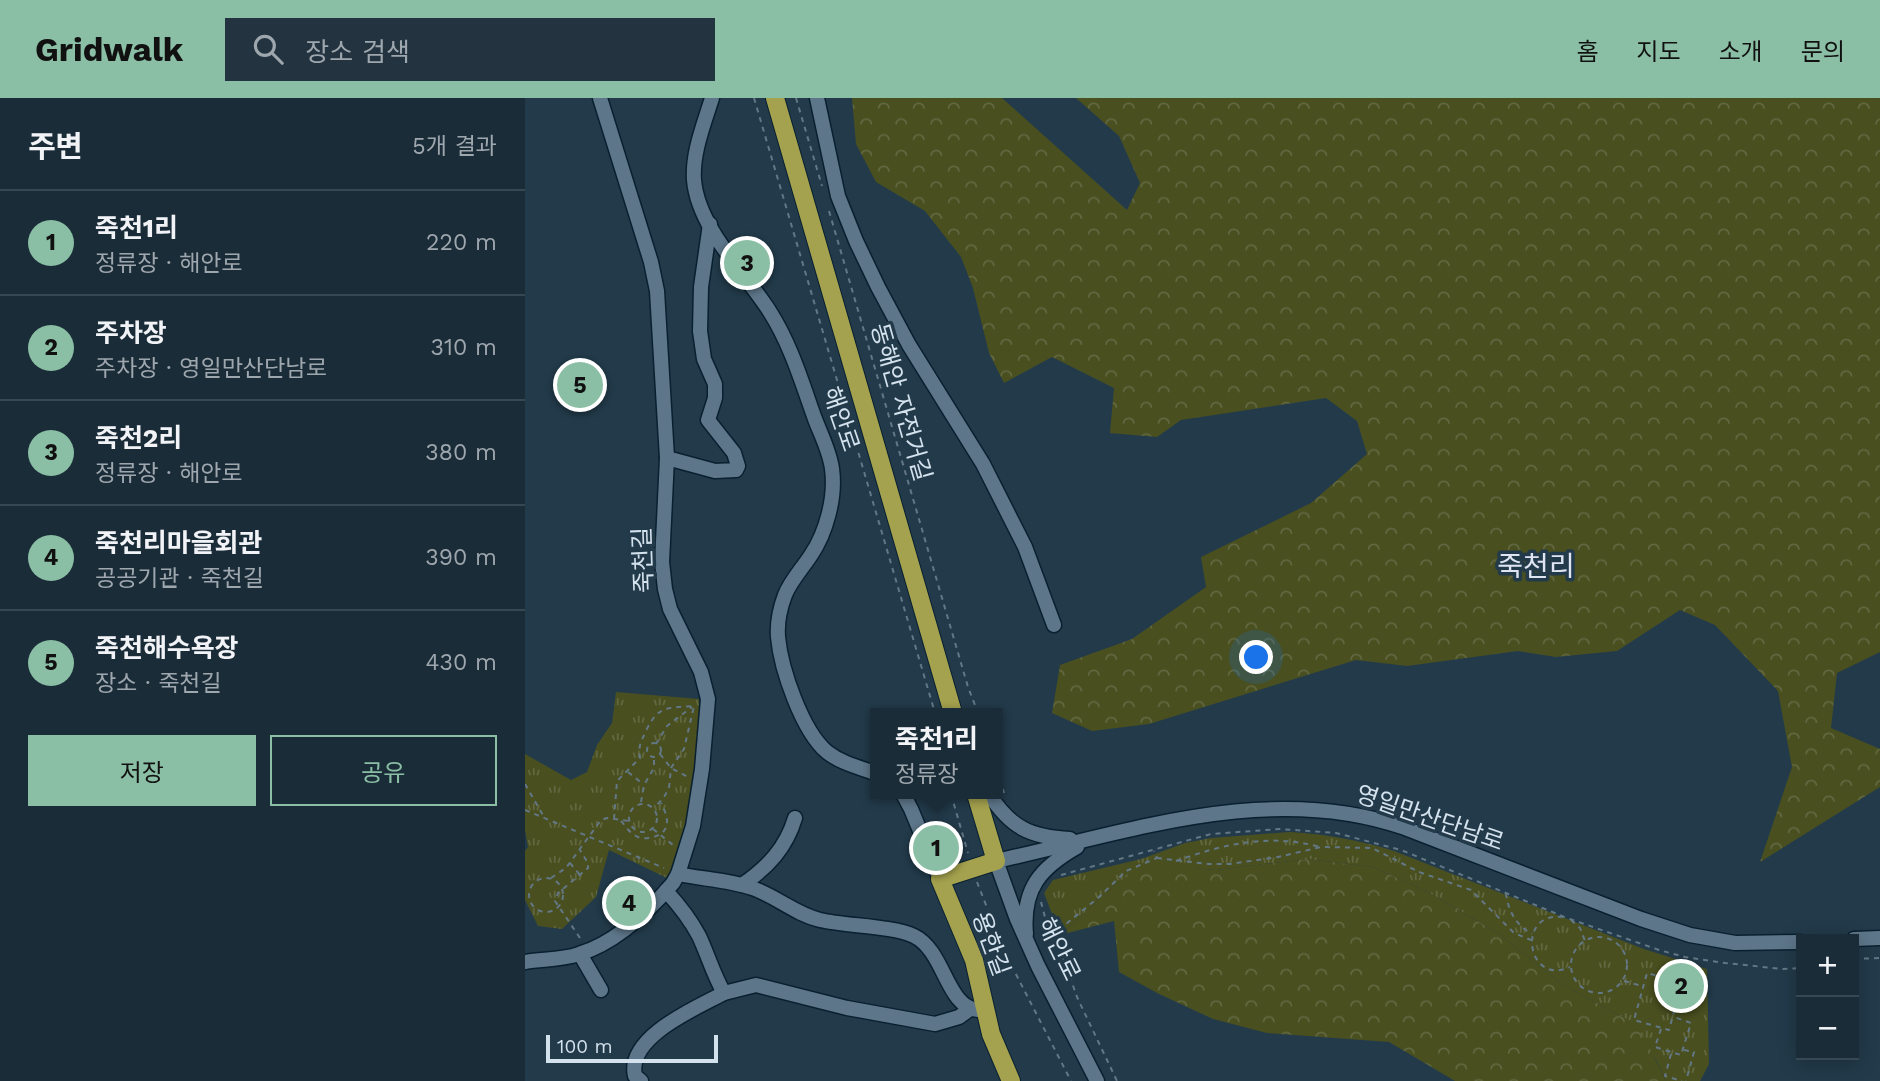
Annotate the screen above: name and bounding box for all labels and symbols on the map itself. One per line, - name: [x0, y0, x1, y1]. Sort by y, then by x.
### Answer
- pin: 3: [724, 237, 770, 289]
- street label: 동해안 자전거길: [865, 320, 937, 484]
- pin: 5: [557, 359, 603, 411]
- street label: 해안로: [817, 383, 865, 455]
- street label: 죽천길: [628, 526, 658, 594]
- district label: 죽천리: [1497, 550, 1575, 583]
- your location: [1239, 640, 1273, 674]
- street label: 영일만산단남로: [1352, 780, 1508, 856]
- pin: 1: [913, 822, 959, 874]
- pin: 4: [606, 877, 652, 929]
- street label: 용한길: [967, 908, 1015, 980]
- street label: 해안로: [1032, 913, 1086, 985]
- pin: 2: [1658, 960, 1704, 1012]
- scale bar: [546, 1032, 717, 1064]

